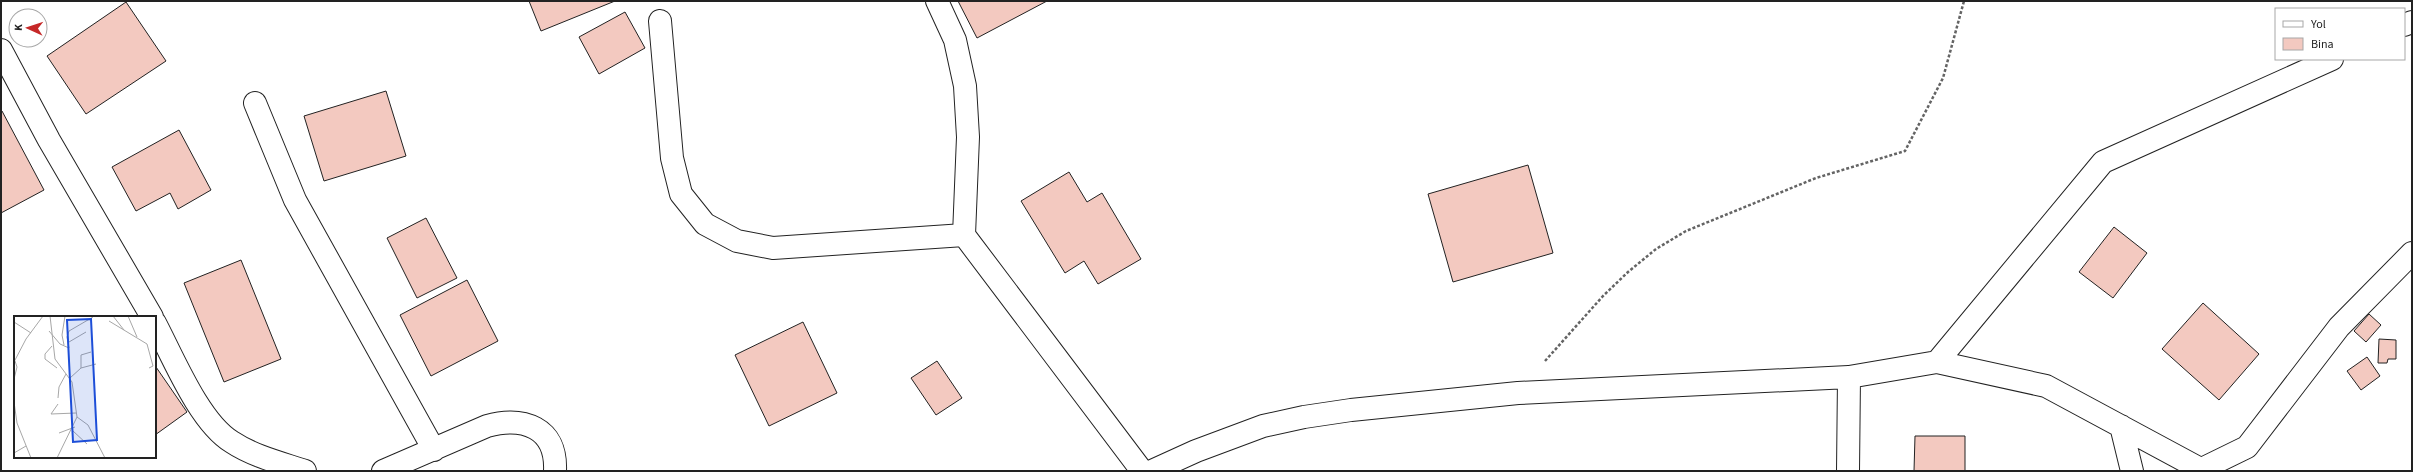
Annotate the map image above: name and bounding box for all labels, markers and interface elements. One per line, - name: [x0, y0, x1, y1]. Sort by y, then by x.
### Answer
- north arrow: [8, 8, 48, 48]
- legend: [2275, 8, 2405, 60]
- text: Yol: [2310, 16, 2326, 33]
- text: K: [11, 23, 26, 31]
- text: Bina: [2311, 36, 2334, 53]
- inset map: [14, 316, 156, 458]

